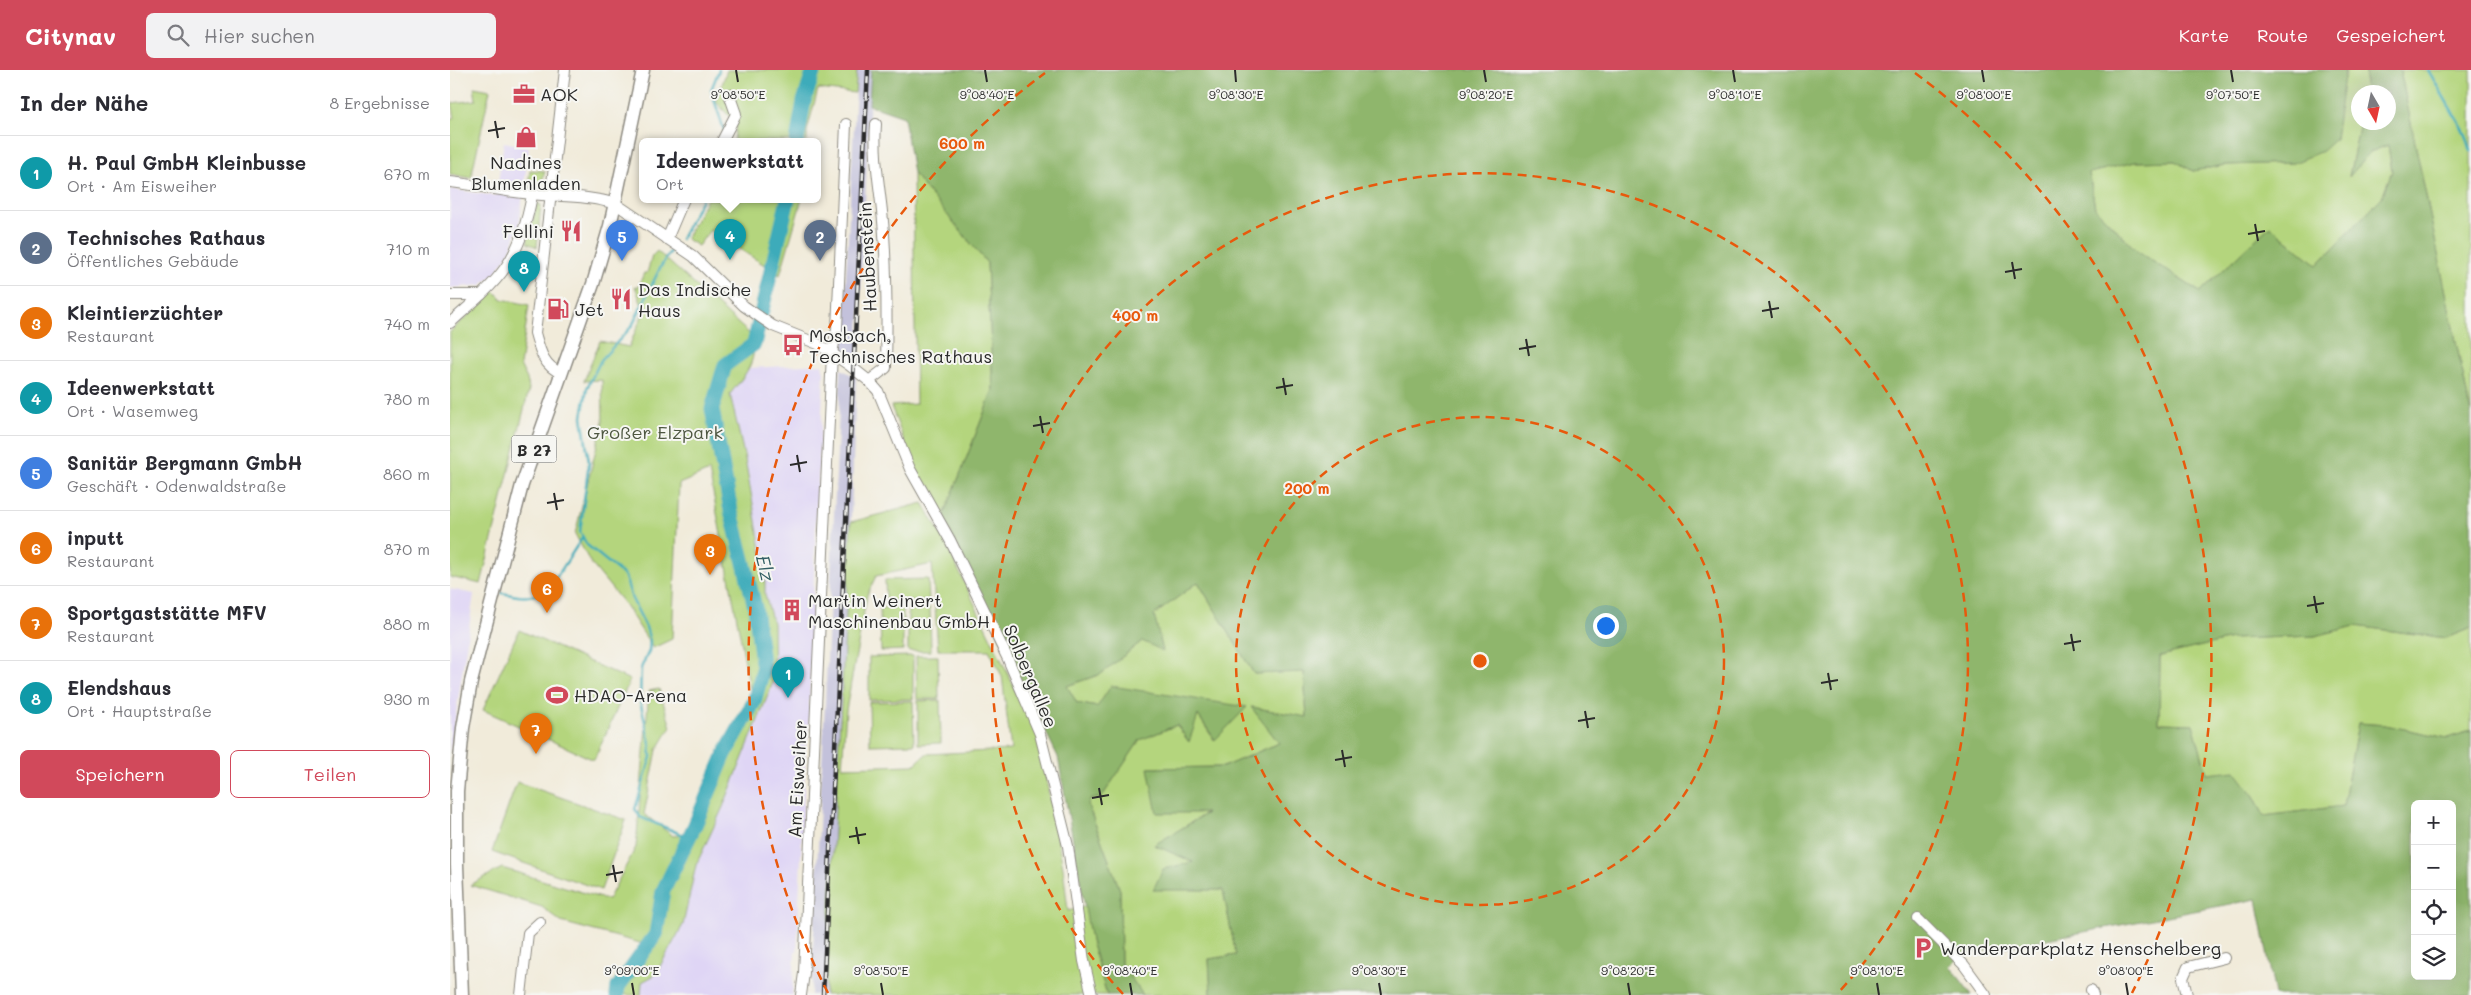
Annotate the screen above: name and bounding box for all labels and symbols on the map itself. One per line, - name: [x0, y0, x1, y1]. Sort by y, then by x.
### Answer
- office icon: AOK: [511, 81, 537, 107]
- place label: AOK: [540, 82, 578, 106]
- north arrow: [2351, 85, 2396, 130]
- text: 9°08'50"E: [711, 86, 765, 102]
- text: 9°08'40"E: [960, 86, 1014, 102]
- text: 9°08'30"E: [1209, 86, 1263, 102]
- text: 9°08'20"E: [1459, 86, 1513, 102]
- text: 9°08'10"E: [1709, 86, 1762, 102]
- text: 9°08'00"E: [1957, 86, 2012, 102]
- text: 9°07'50"E: [2206, 86, 2260, 102]
- shop icon: Nadines Blumenladen: [513, 124, 539, 150]
- text: 600 m: [939, 133, 985, 153]
- place label: Nadines Blumenladen: [471, 150, 581, 195]
- street label: Haubenstein: [852, 202, 882, 312]
- restaurant icon: Fellini: [558, 218, 584, 244]
- place label: Fellini: [503, 219, 554, 243]
- pin: 4: [714, 219, 746, 260]
- pin: 5: [606, 220, 638, 261]
- pin: 2: [804, 220, 836, 261]
- pin: 8: [508, 251, 540, 292]
- place label: Das Indische Haus: [638, 277, 752, 322]
- restaurant icon: Das Indische Haus: [608, 286, 634, 312]
- fuel station icon: Jet: [545, 296, 571, 322]
- place label: Jet: [575, 297, 604, 321]
- text: 400 m: [1112, 305, 1158, 325]
- place label: Mosbach, Technisches Rathaus: [809, 323, 992, 368]
- bus stop icon: Mosbach, Technisches Rathaus: [780, 332, 806, 358]
- park label: Großer Elzpark: [587, 420, 723, 444]
- road number: B 27: [512, 436, 556, 462]
- text: 200 m: [1285, 478, 1330, 498]
- pin: 3: [694, 534, 726, 575]
- water label: Elz: [751, 552, 781, 584]
- pin: 6: [531, 572, 563, 613]
- place label: Martin Weinert Maschinenbau GmbH: [808, 588, 990, 633]
- building icon: Martin Weinert Maschinenbau GmbH: [779, 597, 805, 623]
- your location: [1593, 613, 1619, 639]
- street label: Solbergallee: [998, 621, 1064, 731]
- centre of rings: [1471, 652, 1489, 670]
- pin: 1: [772, 657, 804, 698]
- sports icon: HDAO-Arena: [544, 682, 570, 708]
- place label: HDAO-Arena: [574, 683, 687, 707]
- pin: 7: [520, 713, 552, 754]
- street label: Am Eisweiher: [782, 719, 812, 839]
- parking icon: Wanderparkplatz Henschelberg: [1910, 935, 1936, 961]
- place label: Wanderparkplatz Henschelberg: [1940, 936, 2221, 960]
- text: 9°09'00"E: [605, 962, 660, 978]
- text: 9°08'50"E: [854, 962, 908, 978]
- text: 9°08'40"E: [1103, 962, 1157, 978]
- text: 9°08'30"E: [1352, 962, 1406, 978]
- text: 9°08'20"E: [1601, 962, 1655, 978]
- text: 9°08'10"E: [1851, 962, 1904, 978]
- text: 9°08'00"E: [2099, 962, 2154, 978]

